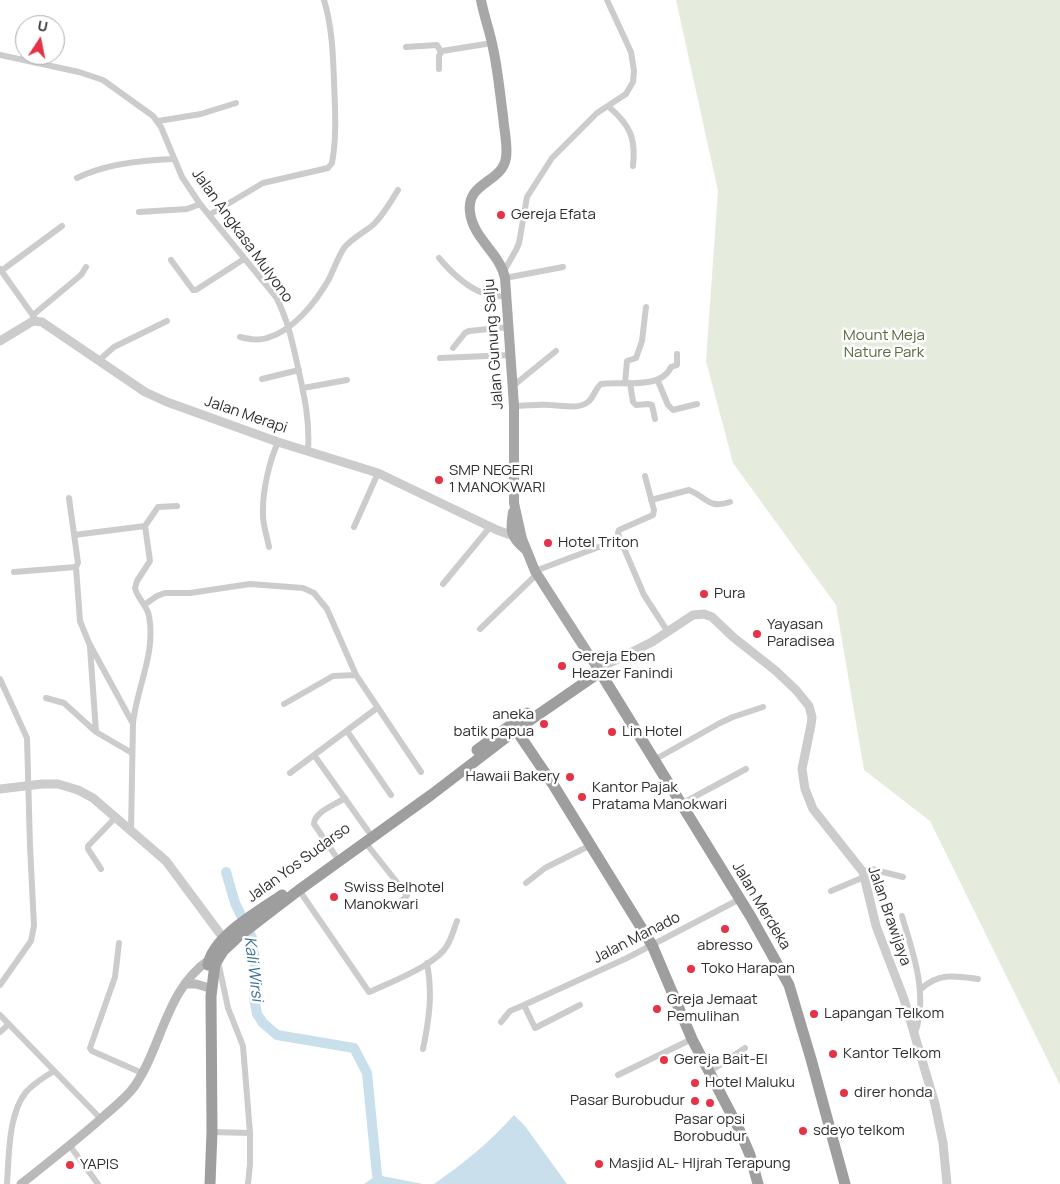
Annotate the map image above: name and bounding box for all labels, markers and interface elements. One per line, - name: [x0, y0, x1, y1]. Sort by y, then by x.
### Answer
- north arrow: [15, 15, 65, 65]
- text: U: [36, 15, 50, 36]
- street label: Jalan Angkasa Mulyono: [188, 166, 296, 306]
- place label: Gereja Efata: [511, 206, 596, 224]
- marker: Gereja Efata: [495, 209, 507, 221]
- street label: Jalan Gunung Salju: [480, 278, 508, 410]
- park label: Mount Meja Nature Park: [843, 327, 925, 362]
- street label: Jalan Merapi: [202, 392, 290, 438]
- place label: SMP NEGERI 1 MANOKWARI: [449, 462, 545, 497]
- marker: SMP NEGERI 1 MANOKWARI: [433, 474, 445, 486]
- place label: Hotel Triton: [558, 534, 639, 552]
- marker: Hotel Triton: [542, 537, 554, 549]
- place label: Pura: [714, 585, 745, 603]
- marker: Pura: [698, 588, 710, 600]
- place label: Yayasan Paradisea: [767, 616, 835, 651]
- marker: Yayasan Paradisea: [751, 628, 763, 640]
- place label: Gereja Eben Heazer Fanindi: [572, 648, 673, 683]
- marker: Gereja Eben Heazer Fanindi: [556, 660, 568, 672]
- place label: aneka batik papua: [454, 706, 534, 741]
- marker: aneka batik papua: [538, 718, 550, 730]
- place label: Lin Hotel: [622, 723, 682, 741]
- marker: Lin Hotel: [606, 726, 618, 738]
- place label: Hawaii Bakery: [465, 768, 560, 786]
- marker: Hawaii Bakery: [564, 771, 576, 783]
- place label: Kantor Pajak Pratama Manokwari: [592, 779, 727, 814]
- marker: Kantor Pajak Pratama Manokwari: [576, 791, 588, 803]
- street label: Jalan Yos Sudarso: [244, 820, 354, 906]
- street label: Jalan Merdeka: [728, 859, 794, 953]
- street label: Jalan Brawijaya: [864, 864, 914, 968]
- place label: Swiss Belhotel Manokwari: [344, 879, 444, 914]
- marker: Swiss Belhotel Manokwari: [328, 891, 340, 903]
- street label: Jalan Manado: [591, 908, 683, 968]
- marker: abresso: [719, 923, 731, 935]
- water label: Kali Wirsi: [240, 936, 266, 1002]
- place label: abresso: [697, 937, 753, 955]
- place label: Toko Harapan: [701, 960, 795, 978]
- marker: Toko Harapan: [685, 963, 697, 975]
- place label: Greja Jemaat Pemulihan: [667, 991, 758, 1026]
- marker: Greja Jemaat Pemulihan: [651, 1003, 663, 1015]
- place label: Lapangan Telkom: [824, 1005, 944, 1023]
- marker: Lapangan Telkom: [808, 1008, 820, 1020]
- place label: Kantor Telkom: [843, 1045, 941, 1063]
- marker: Kantor Telkom: [827, 1048, 839, 1060]
- place label: Gereja Bait-El: [674, 1051, 768, 1069]
- marker: Gereja Bait-El: [658, 1054, 670, 1066]
- place label: Hotel Maluku: [705, 1074, 795, 1092]
- marker: Hotel Maluku: [689, 1077, 701, 1089]
- place label: direr honda: [854, 1084, 933, 1102]
- marker: direr honda: [838, 1087, 850, 1099]
- place label: Pasar Burobudur: [570, 1092, 685, 1110]
- marker: Pasar Burobudur: [689, 1095, 701, 1107]
- marker: Pasar opsi Borobudur: [704, 1097, 716, 1109]
- place label: Pasar opsi Borobudur: [673, 1111, 747, 1146]
- place label: sdeyo telkom: [813, 1122, 905, 1140]
- marker: sdeyo telkom: [797, 1125, 809, 1137]
- place label: Masjid AL- HIjrah Terapung: [609, 1155, 791, 1173]
- place label: YAPIS: [80, 1156, 119, 1174]
- marker: Masjid AL- HIjrah Terapung: [593, 1158, 605, 1170]
- marker: YAPIS: [64, 1159, 76, 1171]

